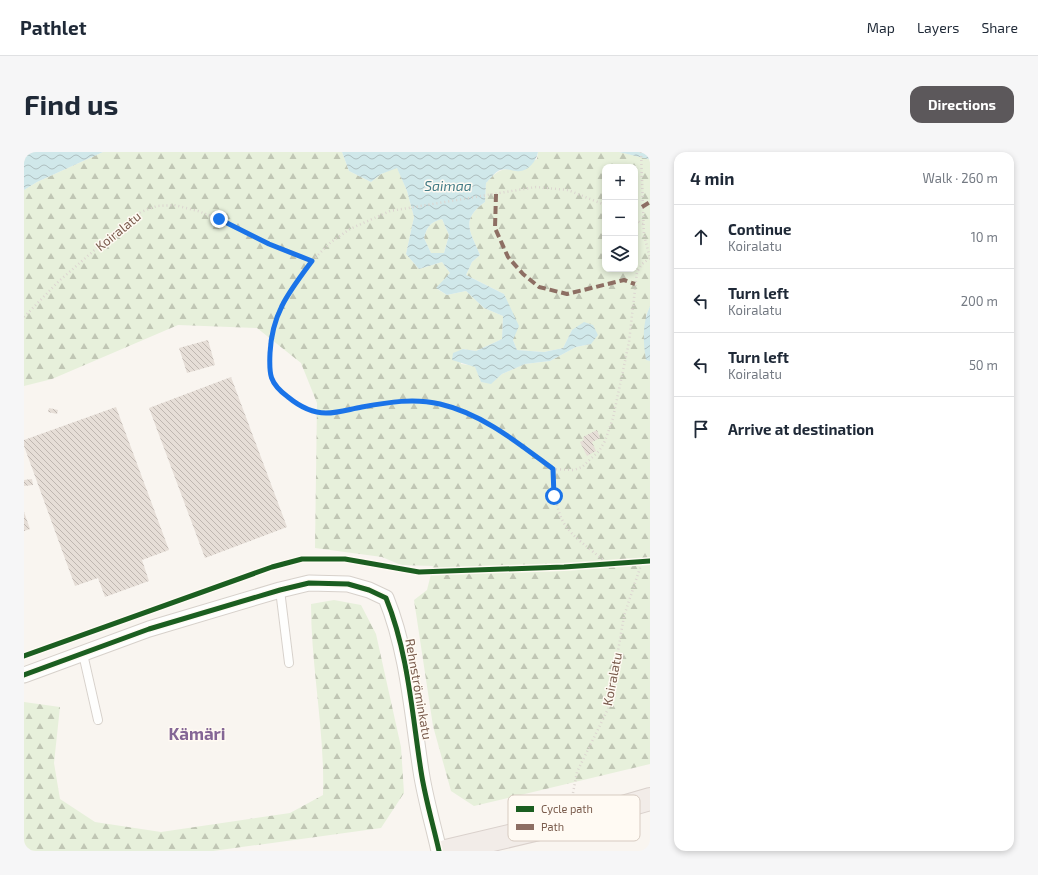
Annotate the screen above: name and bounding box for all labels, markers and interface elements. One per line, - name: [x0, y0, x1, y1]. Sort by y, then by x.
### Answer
- text: Pathlet: [20, 16, 86, 39]
- text: Map: [867, 19, 895, 36]
- text: Layers: [917, 19, 959, 36]
- text: Share: [981, 19, 1018, 36]
- button: Directions: [910, 86, 1014, 123]
- text: Find us: [24, 87, 118, 121]
- map controls: [602, 164, 638, 272]
- button: +: [602, 164, 638, 200]
- text: 4 min: [690, 168, 734, 188]
- text: Walk · 260 m: [923, 170, 998, 186]
- water label: Saimaa: [424, 177, 472, 194]
- button: −: [602, 200, 638, 236]
- street label: Koiralatu: [92, 208, 144, 254]
- route end: [210, 210, 228, 228]
- text: Continue: [728, 220, 791, 238]
- icon: ahead: [690, 226, 712, 248]
- text: 10 m: [971, 229, 998, 245]
- button: layers: [602, 236, 638, 272]
- text: Koiralatu: [728, 238, 782, 254]
- text: Turn left: [728, 284, 789, 302]
- icon: left: [690, 290, 712, 312]
- text: 200 m: [961, 293, 998, 309]
- text: Koiralatu: [728, 302, 782, 318]
- text: Turn left: [728, 348, 789, 366]
- icon: left: [690, 354, 712, 376]
- text: 50 m: [969, 357, 998, 373]
- text: Koiralatu: [728, 366, 782, 382]
- icon: arrive: [690, 418, 712, 440]
- text: Arrive at destination: [728, 420, 874, 438]
- route start: [545, 487, 563, 505]
- street label: Rehnströminkatu: [402, 637, 436, 741]
- street label: Koiralatu: [599, 651, 625, 707]
- district label: Kämäri: [168, 723, 226, 743]
- legend: [508, 795, 640, 841]
- text: Cycle path: [541, 802, 593, 815]
- text: Path: [541, 820, 564, 833]

